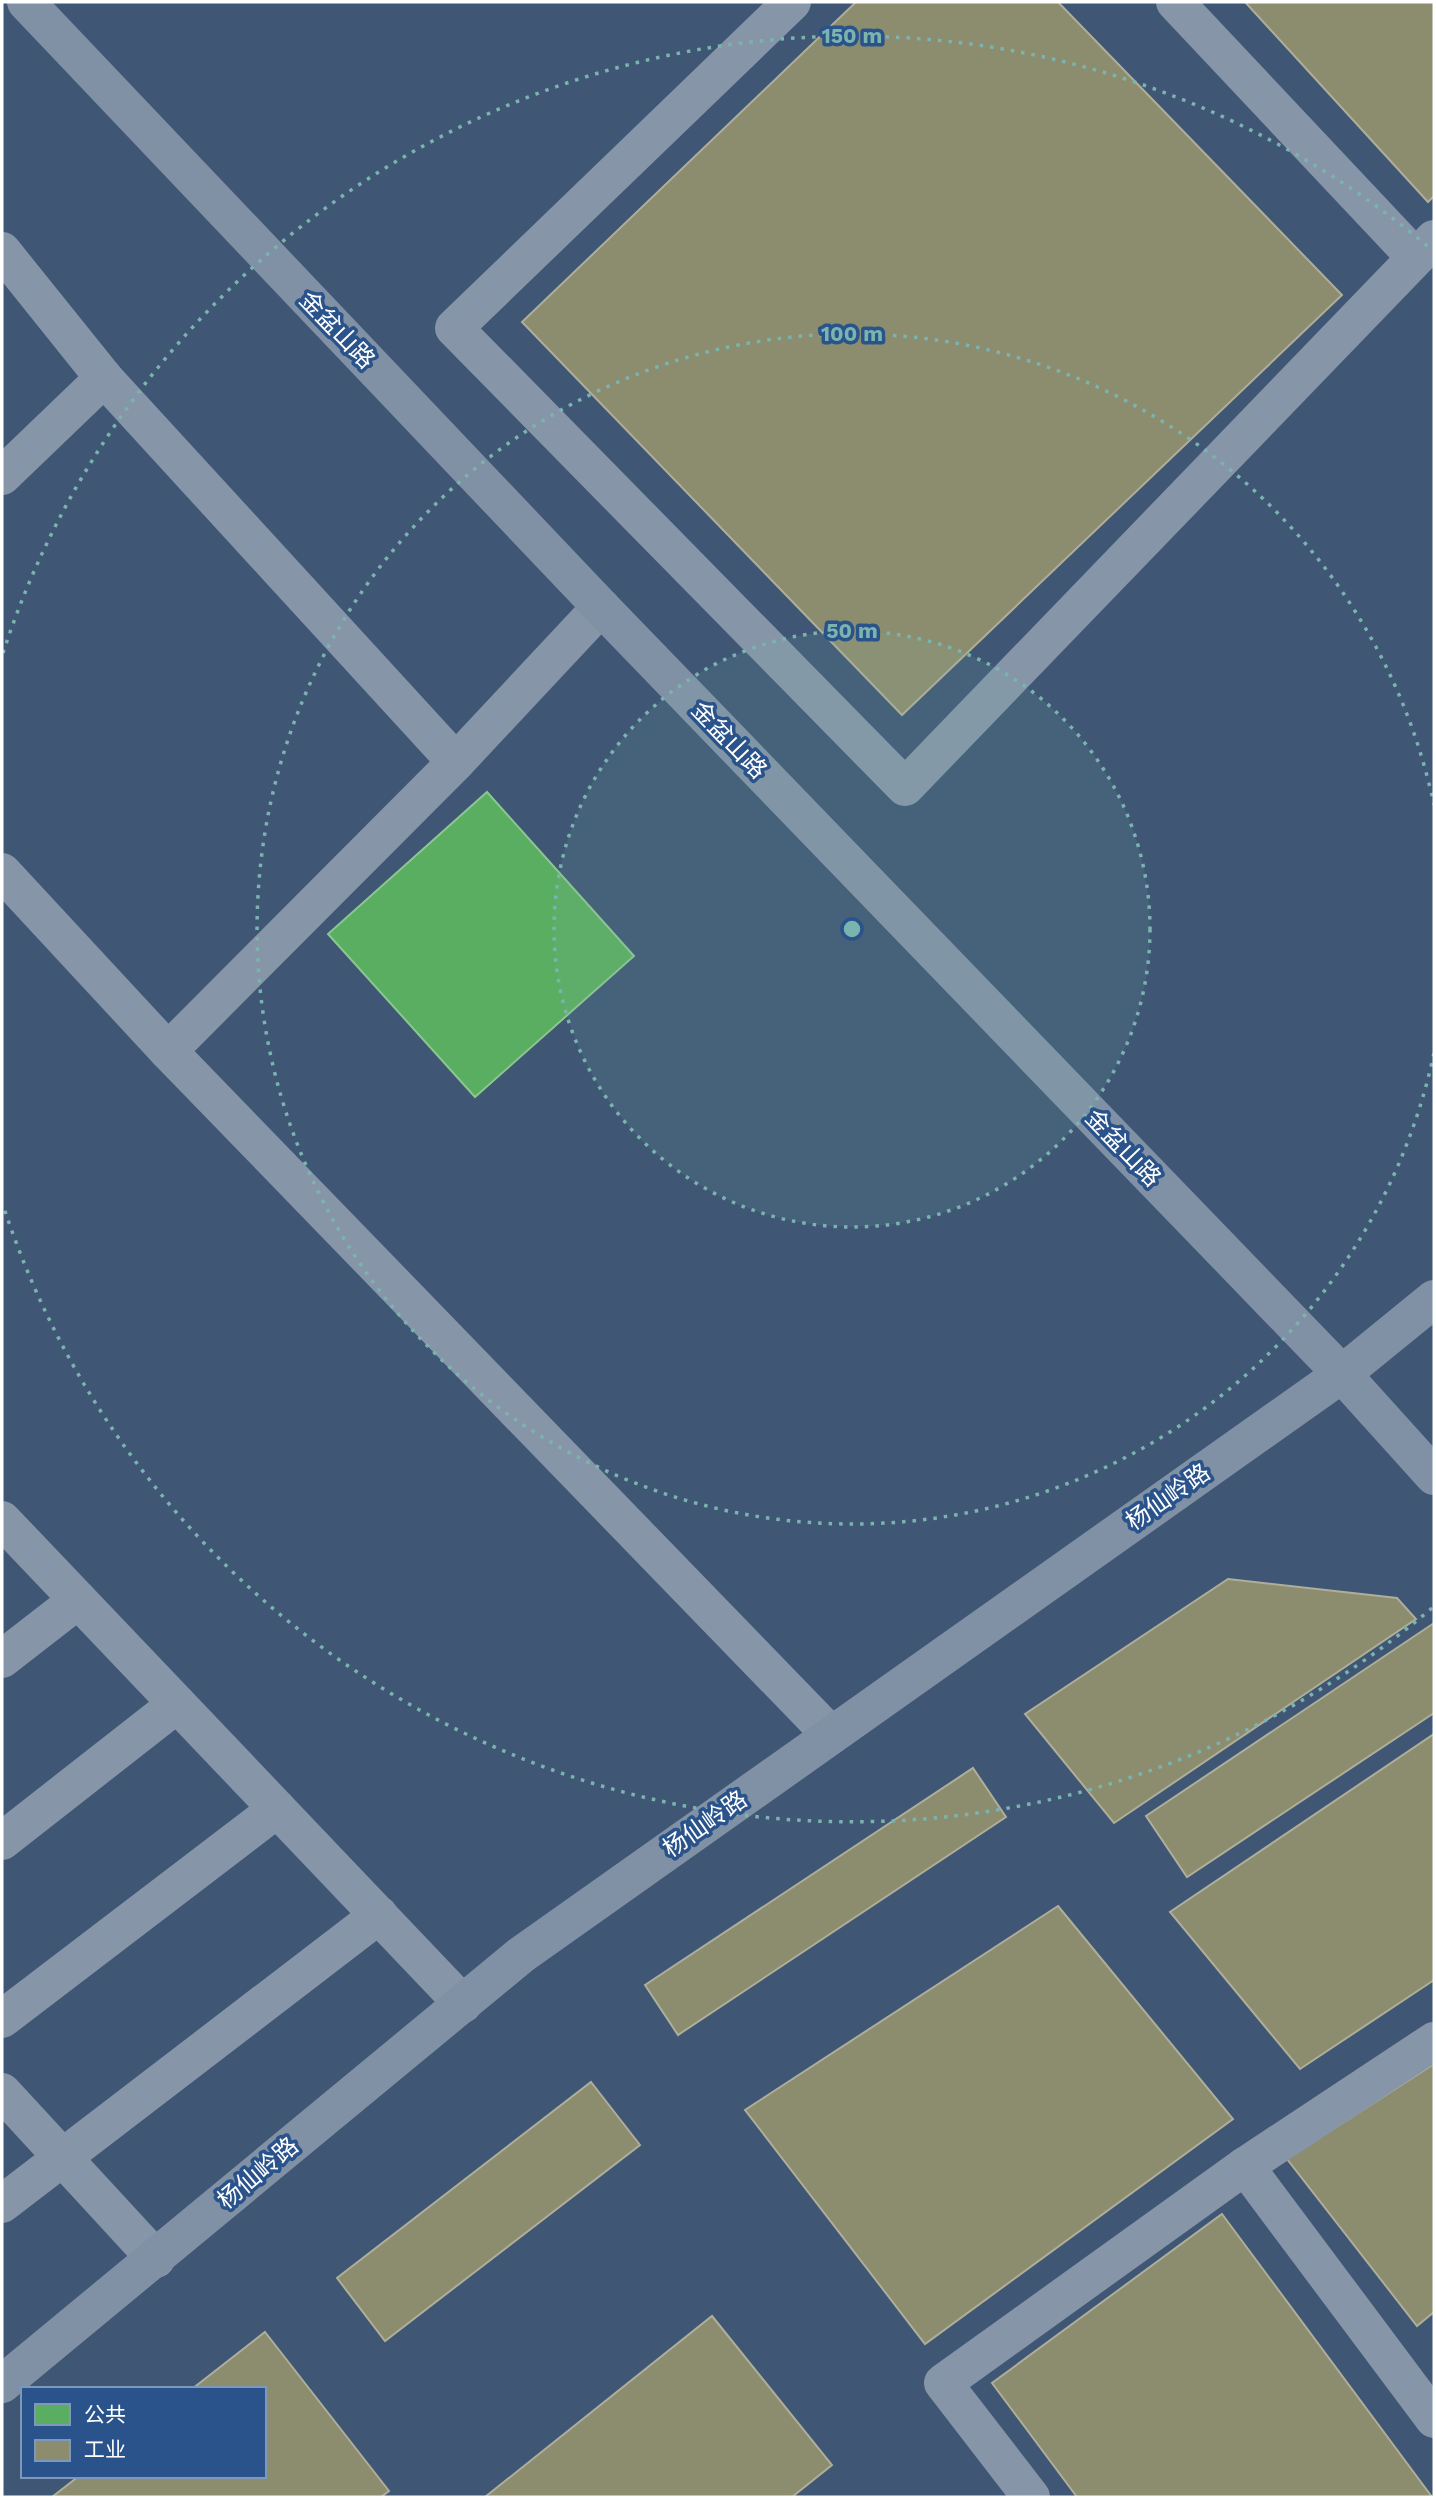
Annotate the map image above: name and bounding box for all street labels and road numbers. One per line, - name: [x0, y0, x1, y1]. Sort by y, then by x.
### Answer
- street label: 金盆山路: [294, 286, 380, 374]
- street label: 金盆山路: [686, 696, 772, 784]
- street label: 金盆山路: [1080, 1104, 1166, 1192]
- street label: 杨仙岭路: [1121, 1458, 1215, 1536]
- street label: 杨仙岭路: [658, 1785, 752, 1863]
- street label: 杨仙岭路: [212, 2131, 304, 2215]

